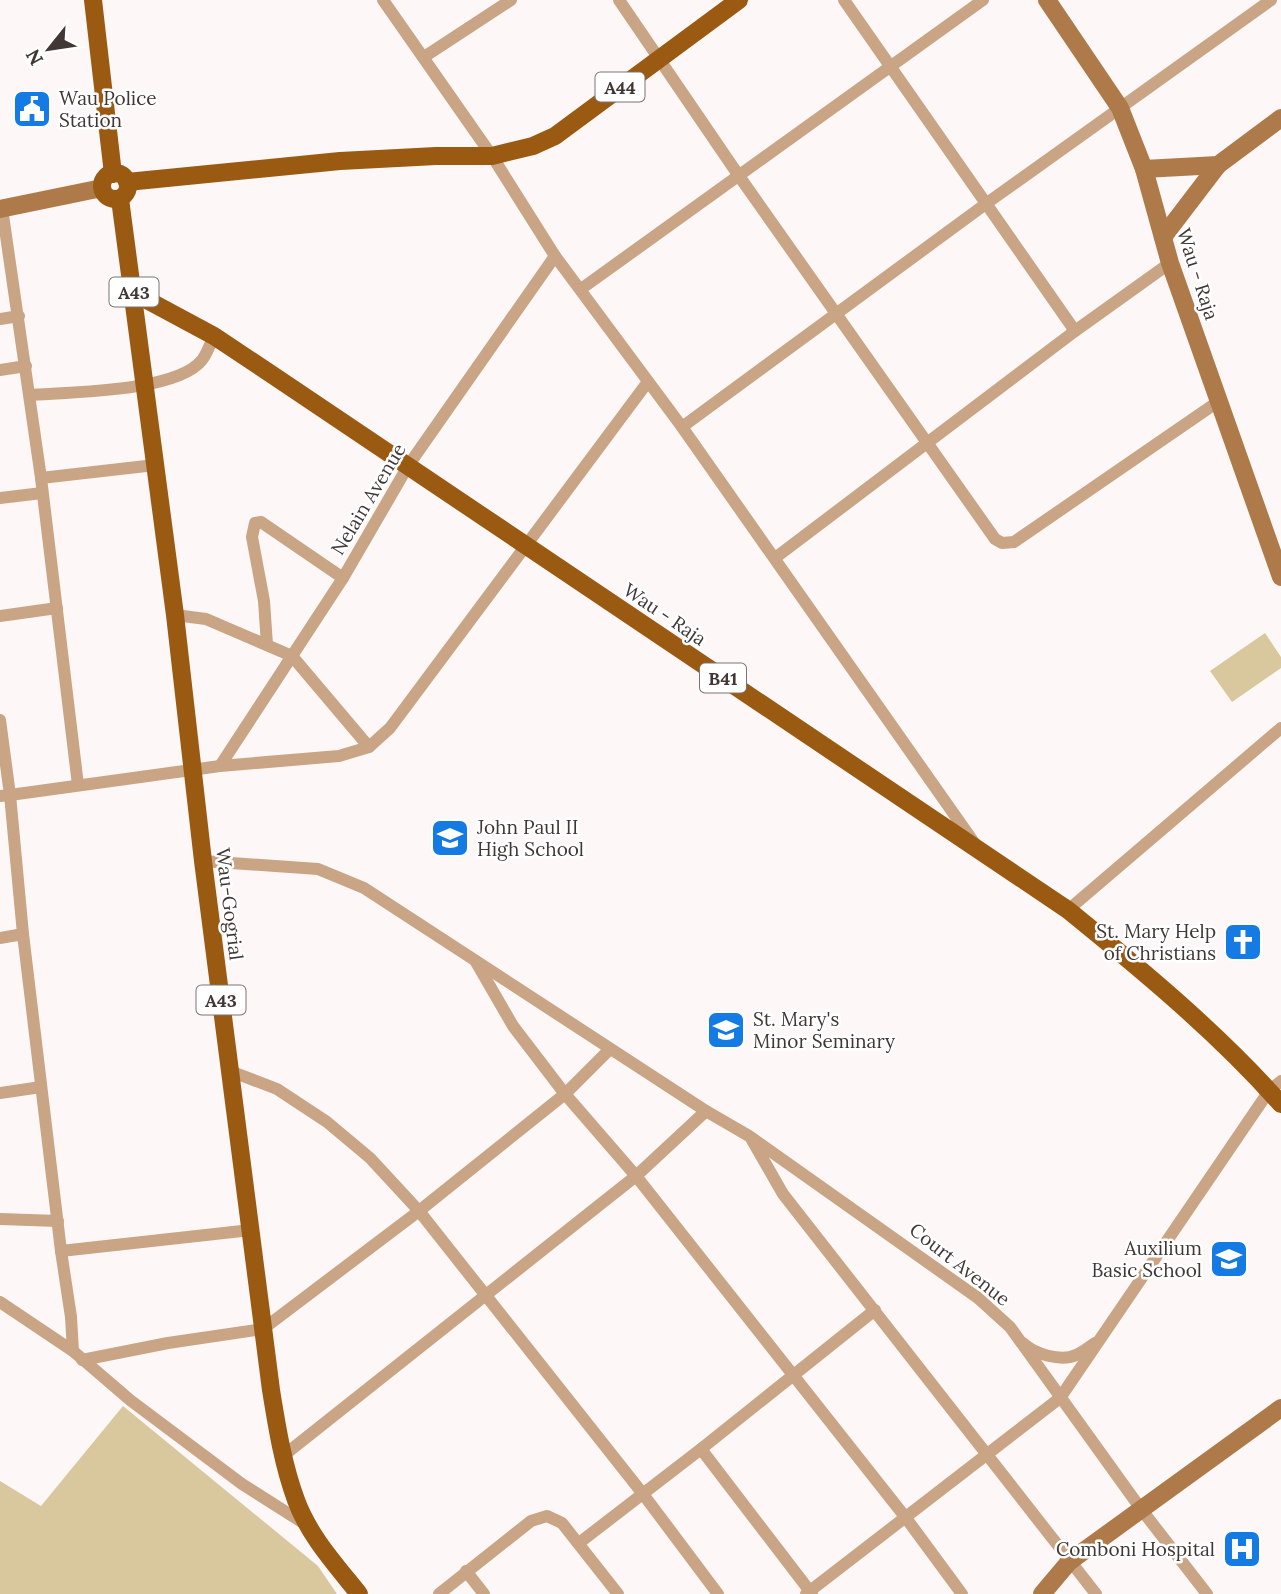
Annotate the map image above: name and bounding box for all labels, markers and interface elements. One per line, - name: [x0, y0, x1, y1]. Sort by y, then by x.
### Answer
- north arrow: [14, 14, 84, 84]
- text: N: [20, 45, 48, 70]
- road number: A44: [596, 72, 644, 102]
- place label: Wau Police Station: [59, 86, 156, 132]
- public building icon: Wau Police Station: [11, 88, 53, 130]
- street label: Wau - Raja: [1172, 225, 1224, 323]
- road number: A43: [110, 278, 158, 306]
- street label: Nelain Avenue: [325, 439, 411, 559]
- street label: Wau - Raja: [619, 577, 711, 651]
- road number: B41: [700, 664, 746, 692]
- place label: John Paul II High School: [476, 815, 584, 861]
- school or university icon: John Paul II High School: [429, 817, 471, 859]
- street label: Wau-Gogrial: [211, 846, 249, 962]
- place label: St. Mary Help of Christians: [1096, 919, 1216, 965]
- church icon: St. Mary Help of Christians: [1222, 921, 1264, 963]
- road number: A43: [196, 986, 246, 1015]
- place label: St. Mary's Minor Seminary: [753, 1007, 895, 1053]
- school or university icon: St. Mary's Minor Seminary: [705, 1009, 747, 1051]
- street label: Court Avenue: [905, 1217, 1015, 1311]
- place label: Auxilium Basic School: [1091, 1236, 1202, 1282]
- school or university icon: Auxilium Basic School: [1208, 1238, 1250, 1280]
- hospital icon: Comboni Hospital: [1221, 1528, 1263, 1570]
- place label: Comboni Hospital: [1056, 1537, 1215, 1561]

